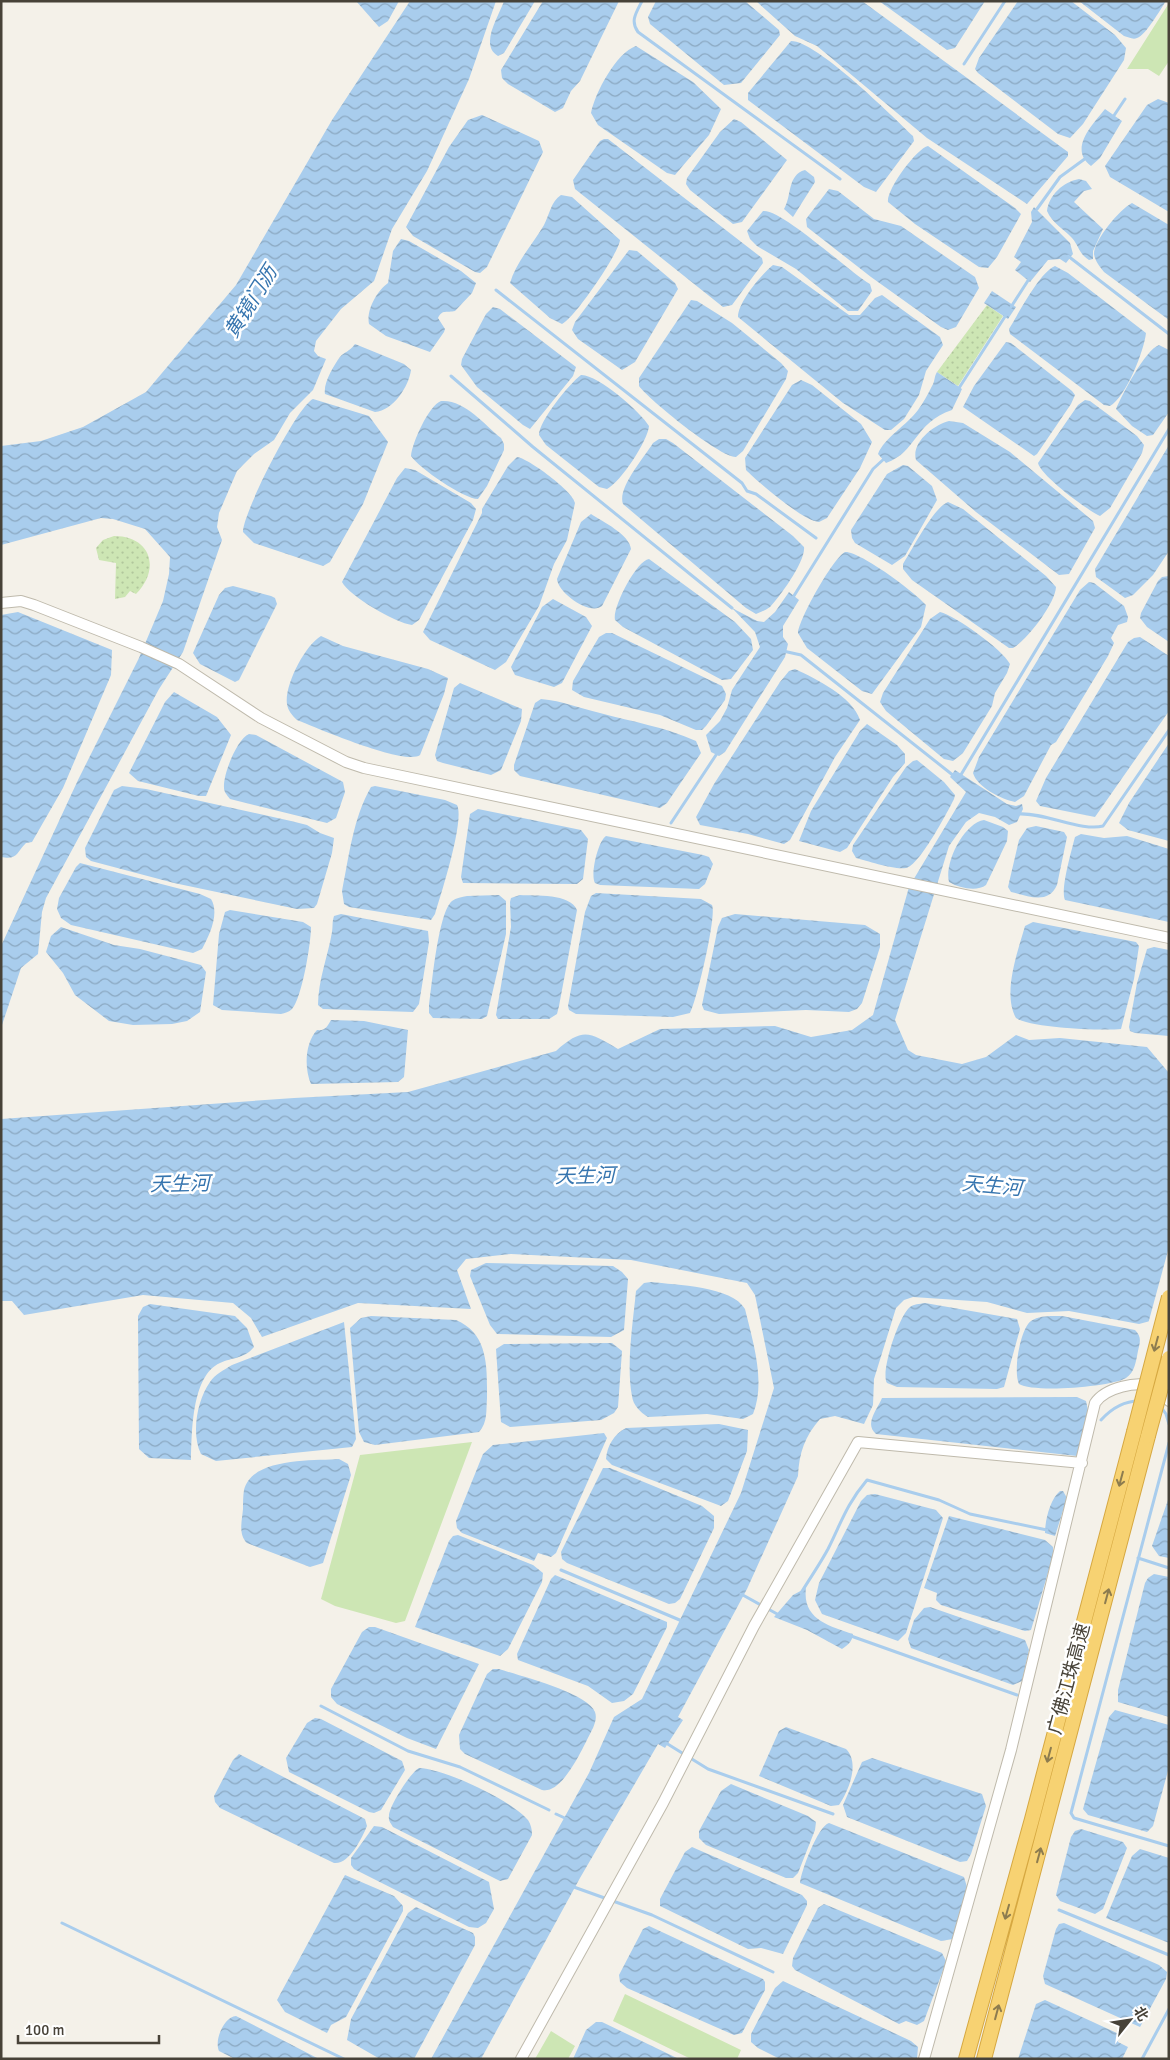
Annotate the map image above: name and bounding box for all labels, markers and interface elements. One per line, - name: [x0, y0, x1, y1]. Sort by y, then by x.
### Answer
- water label: 黄镜门沥: [219, 259, 284, 343]
- water label: 天生河: [555, 1163, 619, 1189]
- water label: 天生河: [150, 1171, 214, 1197]
- water label: 天生河: [961, 1171, 1027, 1201]
- one-way arrow: [1151, 1336, 1161, 1352]
- one-way arrow: [1116, 1471, 1126, 1487]
- one-way arrow: [1102, 1588, 1112, 1604]
- street label: 广佛江珠高速: [1043, 1621, 1095, 1737]
- one-way arrow: [1044, 1746, 1053, 1762]
- one-way arrow: [1035, 1847, 1044, 1863]
- one-way arrow: [1001, 1903, 1011, 1919]
- north arrow: [1105, 1995, 1155, 2045]
- text: 北: [1130, 2003, 1152, 2024]
- one-way arrow: [992, 2004, 1002, 2020]
- scale bar: [18, 2012, 159, 2044]
- text: 100 m: [25, 2021, 65, 2039]

